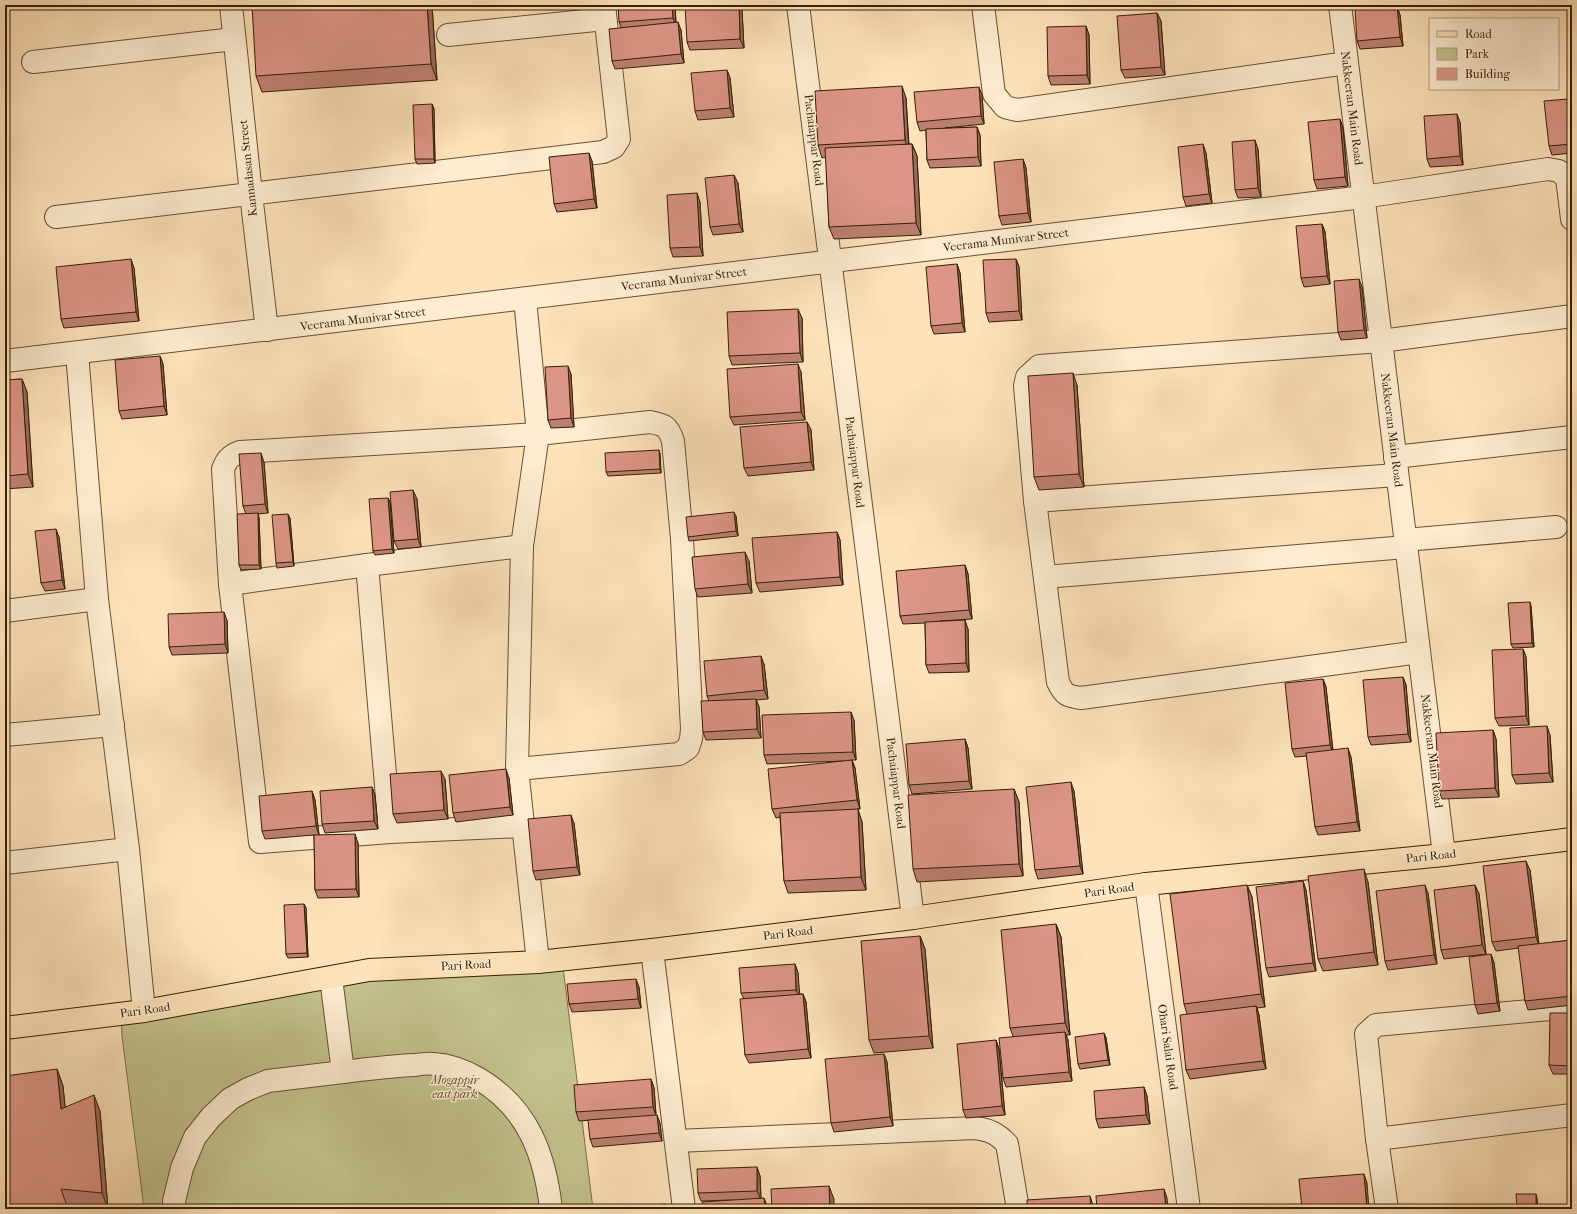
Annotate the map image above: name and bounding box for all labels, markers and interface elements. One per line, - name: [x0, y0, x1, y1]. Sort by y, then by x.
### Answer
- legend: [1429, 18, 1559, 90]
- text: Road: [1465, 27, 1492, 41]
- text: Park: [1465, 47, 1490, 61]
- street label: Nakkeeran Main Road: [1338, 50, 1366, 166]
- text: Building: [1465, 67, 1510, 81]
- street label: Pachaiappar Road: [801, 93, 827, 187]
- street label: Kannadasan Street: [236, 118, 260, 217]
- street label: Veerama Munivar Street: [941, 225, 1070, 255]
- street label: Veerama Munivar Street: [619, 264, 748, 294]
- street label: Veerama Munivar Street: [298, 304, 427, 334]
- street label: Nakkeeran Main Road: [1378, 372, 1406, 488]
- street label: Pachaiappar Road: [842, 415, 868, 509]
- street label: Nakkeeran Main Road: [1418, 693, 1446, 809]
- street label: Pachaiappar Road: [883, 736, 909, 830]
- street label: Pari Road: [1405, 846, 1457, 866]
- street label: Pari Road: [1083, 879, 1135, 900]
- street label: Pari Road: [762, 923, 814, 943]
- street label: Pari Road: [440, 957, 492, 973]
- street label: Pari Road: [119, 999, 171, 1020]
- street label: Ohari Salai Road: [1155, 1003, 1181, 1091]
- park label: Mogappir east park: [430, 1073, 481, 1101]

